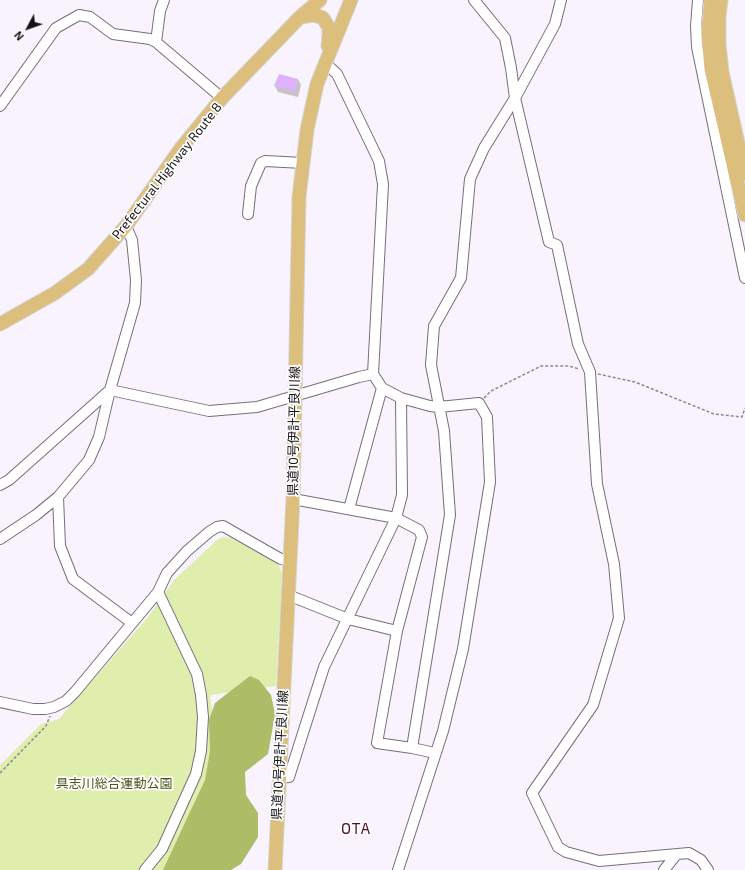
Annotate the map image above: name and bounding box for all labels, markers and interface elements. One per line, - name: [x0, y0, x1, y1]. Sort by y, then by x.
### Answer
- north arrow: [8, 8, 48, 48]
- text: N: [11, 29, 26, 43]
- street label: Prefectural Highway Route 8: [109, 100, 225, 242]
- street label: 県道10号伊計平良川線: [285, 366, 303, 496]
- street label: 県道10号伊計平良川線: [269, 690, 291, 820]
- park label: 具志川総合運動公園: [56, 776, 172, 792]
- district label: OTA: [341, 820, 371, 838]

